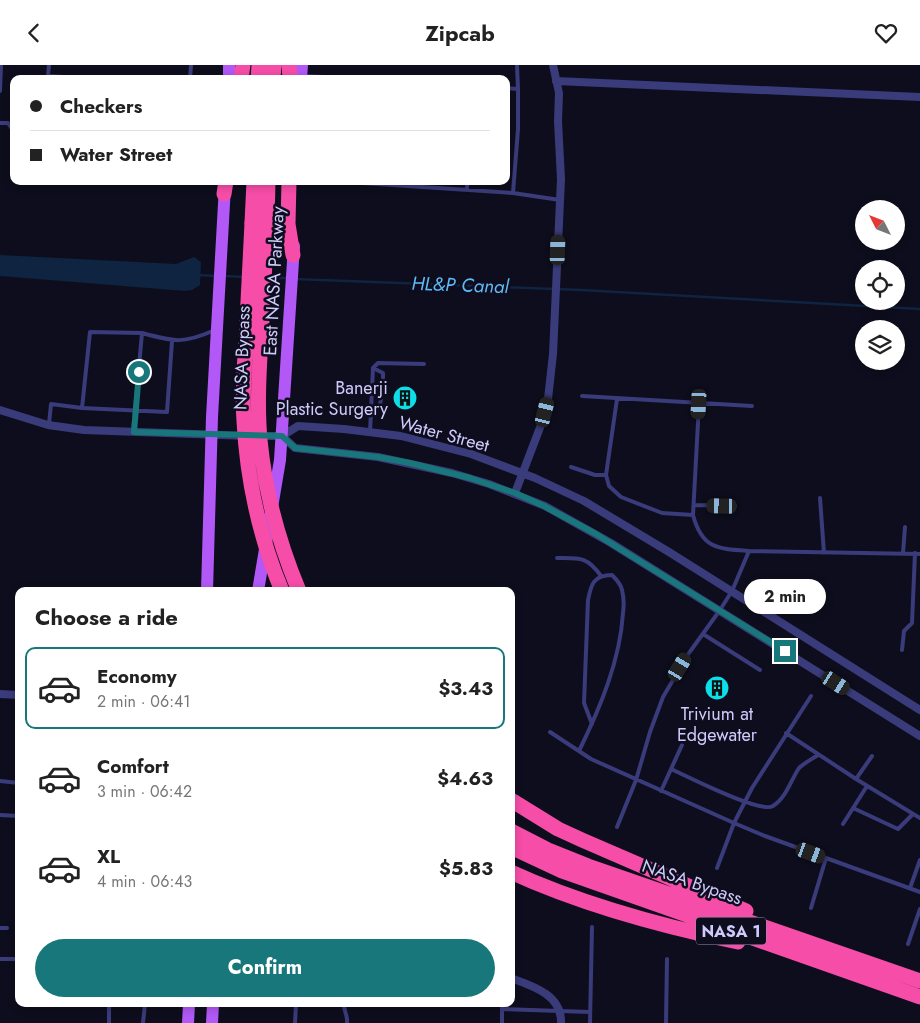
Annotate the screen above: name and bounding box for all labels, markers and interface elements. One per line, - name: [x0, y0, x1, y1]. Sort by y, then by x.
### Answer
- text: Zipcab: [425, 17, 495, 49]
- icon: back: [20, 19, 48, 47]
- icon: heart: [872, 19, 900, 47]
- text: Checkers: [60, 93, 142, 120]
- text: Water Street: [60, 141, 172, 168]
- north arrow: [855, 200, 905, 250]
- map controls: [855, 200, 905, 370]
- street label: East NASA Parkway: [257, 206, 291, 356]
- car: [549, 235, 566, 265]
- button: locate: [855, 260, 905, 310]
- water label: HL&P Canal: [411, 270, 510, 300]
- street label: NASA Bypass: [227, 305, 257, 411]
- button: layers: [855, 320, 905, 370]
- route start: [128, 361, 150, 383]
- place label: Banerji Plastic Surgery: [276, 375, 388, 422]
- building icon: Banerji Plastic Surgery: [392, 385, 418, 411]
- car: [690, 389, 707, 419]
- car: [534, 396, 555, 428]
- street label: Water Street: [396, 409, 493, 459]
- car: [706, 498, 737, 514]
- callout: 2 min: [744, 579, 826, 613]
- text: 2 min: [764, 585, 806, 608]
- text: Choose a ride: [35, 601, 178, 633]
- route end: [774, 640, 796, 662]
- car: [665, 650, 694, 684]
- text: Economy: [97, 663, 177, 690]
- icon: car: [37, 666, 82, 711]
- car: [819, 669, 852, 697]
- text: $3.43: [438, 675, 493, 702]
- building icon: Trivium at Edgewater: [704, 675, 730, 701]
- text: 2 min · 06:41: [97, 690, 191, 713]
- place label: Trivium at Edgewater: [677, 701, 758, 748]
- text: Comfort: [97, 753, 169, 780]
- icon: car: [37, 756, 82, 801]
- text: $4.63: [437, 765, 493, 792]
- text: 3 min · 06:42: [97, 780, 192, 803]
- car: [794, 841, 827, 865]
- text: XL: [97, 843, 120, 870]
- icon: car: [37, 846, 82, 891]
- street label: NASA Bypass: [638, 853, 746, 911]
- text: $5.83: [439, 855, 493, 882]
- text: 4 min · 06:43: [97, 870, 192, 893]
- road number: NASA 1: [696, 917, 766, 944]
- button: Confirm: [35, 939, 495, 997]

